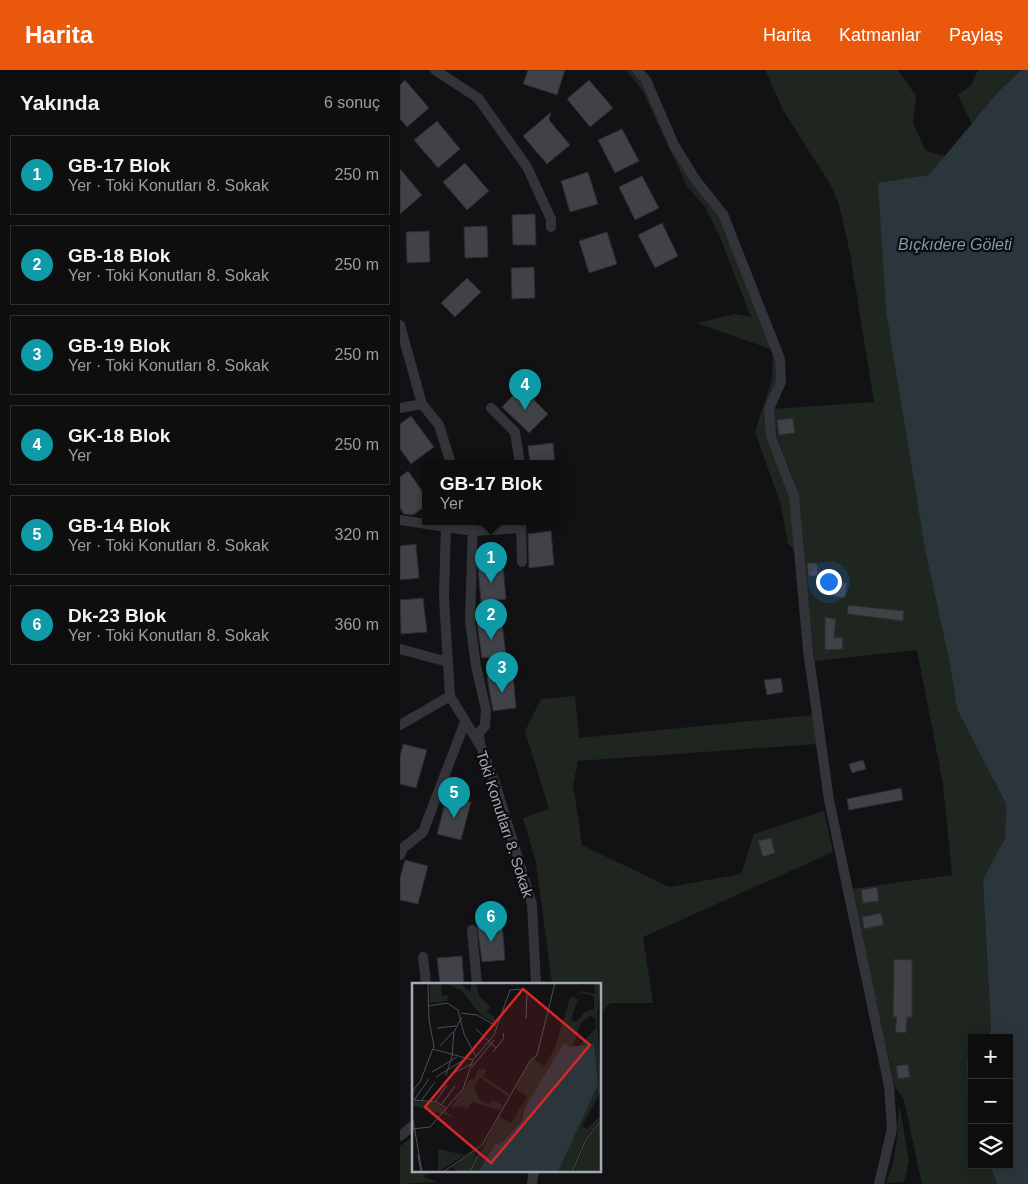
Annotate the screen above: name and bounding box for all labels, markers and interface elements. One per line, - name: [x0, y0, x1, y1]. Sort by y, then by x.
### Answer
- text: Harita: [25, 21, 93, 48]
- text: Harita: [763, 25, 811, 45]
- text: Katmanlar: [839, 25, 921, 45]
- text: Paylaş: [949, 25, 1003, 45]
- text: Yakında: [20, 91, 99, 114]
- text: 6 sonuç: [324, 94, 380, 111]
- text: GB-17 Blok: [68, 155, 170, 176]
- text: 1: [33, 166, 41, 183]
- text: 250 m: [335, 166, 379, 183]
- text: Yer · Toki Konutları 8. Sokak: [68, 177, 269, 194]
- water label: Bıçkıdere Göleti: [898, 236, 1012, 253]
- text: GB-18 Blok: [68, 245, 170, 266]
- text: 2: [33, 256, 41, 273]
- text: 250 m: [335, 256, 379, 273]
- text: Yer · Toki Konutları 8. Sokak: [68, 267, 269, 284]
- text: GB-19 Blok: [68, 335, 170, 356]
- text: 3: [33, 346, 41, 363]
- text: 250 m: [335, 346, 379, 363]
- text: Yer · Toki Konutları 8. Sokak: [68, 357, 269, 374]
- pin: 4: [509, 369, 541, 410]
- text: GK-18 Blok: [68, 425, 170, 446]
- text: 4: [33, 436, 41, 453]
- text: 250 m: [335, 436, 379, 453]
- text: Yer: [68, 447, 91, 464]
- popup: [422, 460, 560, 525]
- text: GB-17 Blok: [440, 473, 542, 494]
- text: Yer: [440, 495, 463, 512]
- text: GB-14 Blok: [68, 515, 170, 536]
- text: 5: [33, 526, 41, 543]
- text: 320 m: [335, 526, 379, 543]
- text: Yer · Toki Konutları 8. Sokak: [68, 537, 269, 554]
- pin: 1: [475, 542, 507, 583]
- your location: [816, 569, 842, 595]
- pin: 2: [475, 599, 507, 640]
- text: Dk-23 Blok: [68, 605, 166, 626]
- text: 6: [33, 616, 41, 633]
- text: 360 m: [335, 616, 379, 633]
- text: Yer · Toki Konutları 8. Sokak: [68, 627, 269, 644]
- pin: 3: [486, 652, 518, 693]
- street label: Toki Konutları 8. Sokak: [473, 748, 537, 900]
- pin: 5: [438, 777, 470, 818]
- pin: 6: [475, 901, 507, 942]
- inset map: [412, 983, 601, 1172]
- map controls: [968, 1034, 1013, 1169]
- button: +: [968, 1034, 1013, 1079]
- button: −: [968, 1079, 1013, 1124]
- button: layers: [968, 1124, 1013, 1169]

